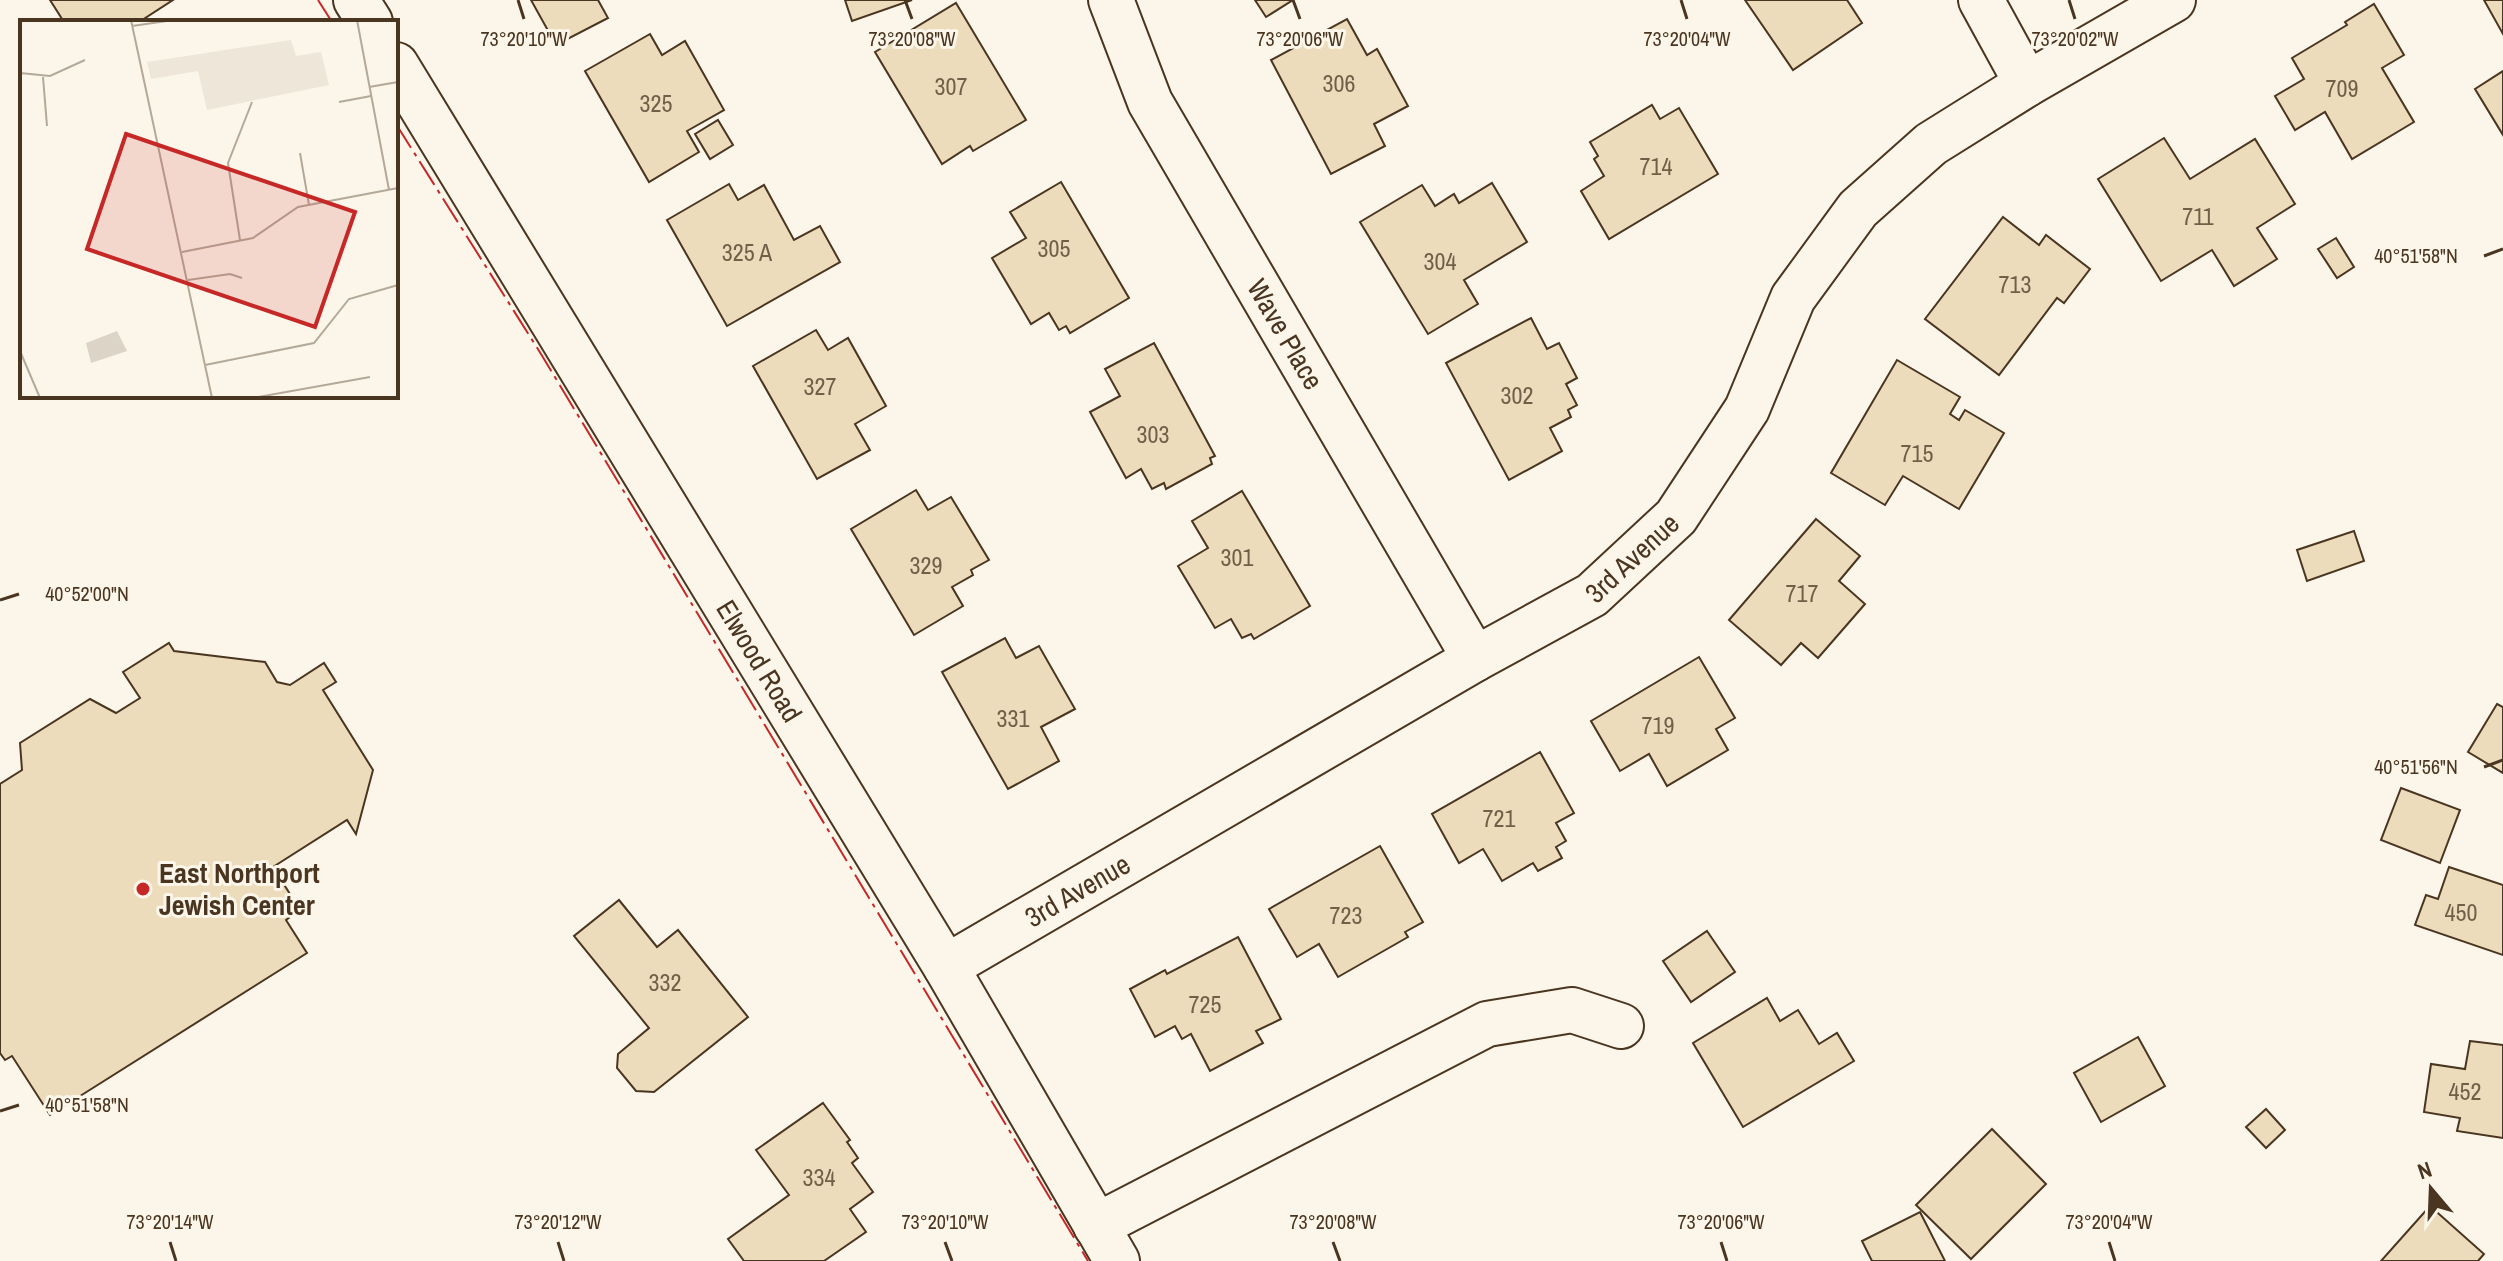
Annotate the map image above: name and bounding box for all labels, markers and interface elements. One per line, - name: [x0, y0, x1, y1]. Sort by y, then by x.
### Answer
- inset map: [20, 20, 398, 398]
- text: 73°20'10"W: [480, 25, 568, 52]
- text: 73°20'08"W: [868, 25, 956, 52]
- text: 73°20'06"W: [1256, 25, 1344, 52]
- text: 73°20'04"W: [1643, 25, 1731, 52]
- text: 73°20'02"W: [2031, 25, 2119, 52]
- house number: 306: [1323, 67, 1355, 99]
- house number: 307: [935, 70, 967, 102]
- house number: 709: [2326, 72, 2358, 104]
- house number: 325: [640, 87, 672, 119]
- house number: 714: [1640, 150, 1672, 182]
- house number: 711: [2182, 200, 2214, 232]
- house number: 305: [1038, 232, 1070, 264]
- house number: 325 A: [722, 236, 773, 268]
- text: 40°51'58"N: [2374, 242, 2458, 269]
- house number: 304: [1424, 245, 1456, 277]
- house number: 713: [1999, 268, 2031, 300]
- street label: Wave Place: [1238, 272, 1333, 396]
- house number: 327: [804, 370, 836, 402]
- house number: 302: [1501, 379, 1533, 411]
- house number: 303: [1137, 418, 1169, 450]
- house number: 715: [1901, 437, 1933, 469]
- street label: 3rd Avenue: [1577, 505, 1687, 611]
- house number: 301: [1221, 541, 1253, 573]
- house number: 329: [910, 549, 942, 581]
- house number: 717: [1786, 577, 1818, 609]
- text: 40°52'00"N: [45, 580, 129, 607]
- street label: Elwood Road: [708, 593, 811, 729]
- house number: 331: [997, 702, 1029, 734]
- house number: 719: [1642, 709, 1674, 741]
- text: 40°51'56"N: [2374, 753, 2458, 780]
- house number: 721: [1483, 802, 1515, 834]
- street label: 3rd Avenue: [1018, 845, 1137, 936]
- place label: East Northport Jewish Center: [159, 854, 320, 924]
- marker: East Northport Jewish Center: [134, 880, 152, 898]
- house number: 450: [2445, 896, 2477, 928]
- house number: 723: [1330, 899, 1362, 931]
- house number: 332: [649, 966, 681, 998]
- house number: 725: [1189, 988, 1221, 1020]
- house number: 452: [2449, 1075, 2481, 1107]
- text: 40°51'58"N: [45, 1091, 129, 1118]
- north arrow: [2391, 1149, 2471, 1229]
- text: N: [2413, 1154, 2436, 1186]
- house number: 334: [803, 1161, 835, 1193]
- text: 73°20'14"W: [126, 1208, 214, 1235]
- text: 73°20'12"W: [514, 1208, 602, 1235]
- text: 73°20'10"W: [901, 1208, 989, 1235]
- text: 73°20'08"W: [1289, 1208, 1377, 1235]
- text: 73°20'06"W: [1677, 1208, 1765, 1235]
- text: 73°20'04"W: [2065, 1208, 2153, 1235]

